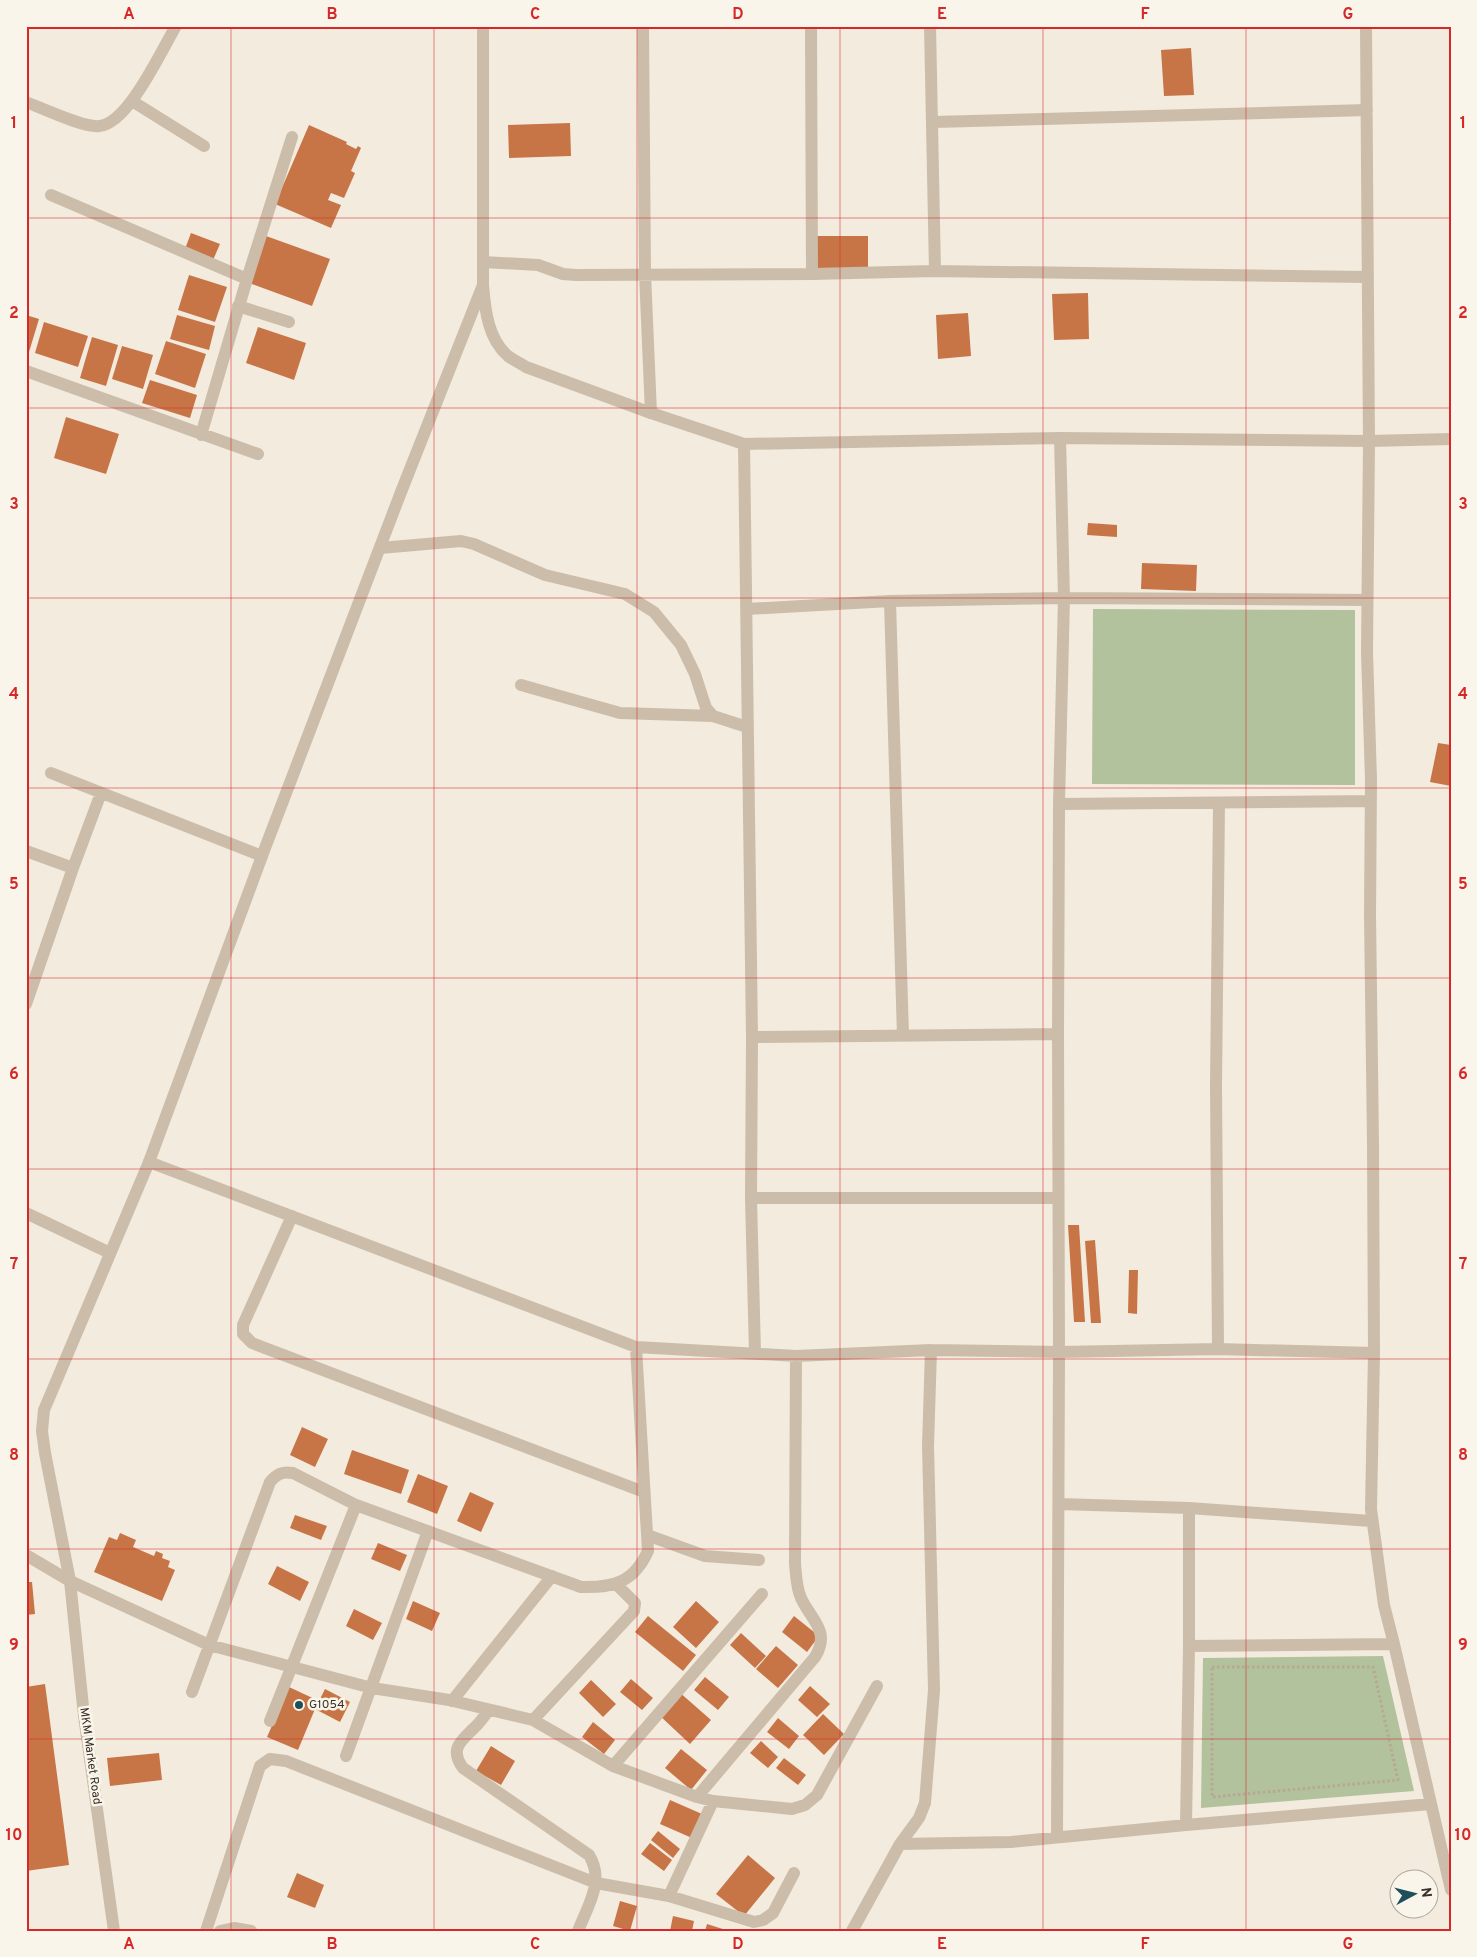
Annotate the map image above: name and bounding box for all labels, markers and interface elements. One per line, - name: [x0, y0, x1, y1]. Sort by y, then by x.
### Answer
- text: A: [123, 5, 135, 25]
- text: B: [326, 5, 338, 25]
- text: C: [530, 5, 540, 25]
- text: D: [732, 5, 744, 25]
- text: E: [937, 5, 947, 25]
- text: F: [1140, 5, 1150, 25]
- text: G: [1343, 5, 1353, 25]
- text: 1: [11, 114, 17, 134]
- text: 1: [1460, 114, 1466, 134]
- text: 2: [9, 304, 19, 324]
- text: 2: [1458, 304, 1468, 324]
- text: 3: [9, 495, 19, 515]
- text: 3: [1458, 495, 1468, 515]
- text: 4: [9, 685, 19, 705]
- text: 4: [1458, 685, 1468, 705]
- text: 5: [9, 875, 19, 895]
- text: 5: [1458, 875, 1468, 895]
- text: 6: [9, 1065, 19, 1085]
- text: 6: [1458, 1065, 1468, 1085]
- text: 7: [10, 1255, 18, 1275]
- text: 7: [1459, 1255, 1467, 1275]
- text: 8: [9, 1446, 19, 1466]
- text: 8: [1458, 1446, 1468, 1466]
- text: 9: [9, 1636, 19, 1656]
- text: 9: [1458, 1636, 1468, 1656]
- place label: G1054: [309, 1697, 345, 1713]
- marker: G1054: [293, 1699, 305, 1711]
- street label: MKM Market Road: [75, 1706, 105, 1806]
- text: 10: [6, 1826, 22, 1846]
- text: 10: [1455, 1826, 1471, 1846]
- north arrow: [1390, 1870, 1440, 1920]
- text: N: [1416, 1887, 1434, 1899]
- text: A: [123, 1935, 135, 1955]
- text: B: [326, 1935, 338, 1955]
- text: C: [530, 1935, 540, 1955]
- text: D: [732, 1935, 744, 1955]
- text: E: [937, 1935, 947, 1955]
- text: F: [1140, 1935, 1150, 1955]
- text: G: [1343, 1935, 1353, 1955]

